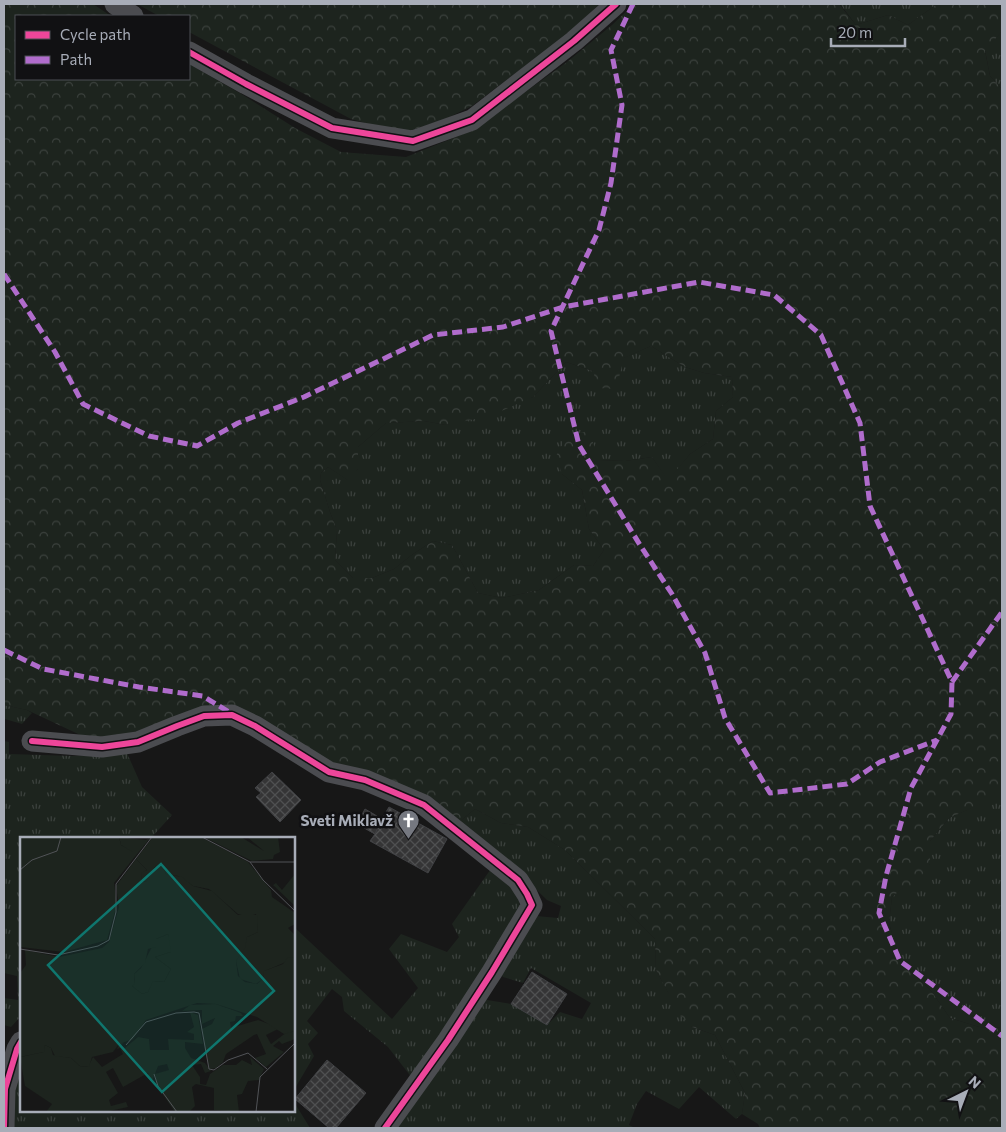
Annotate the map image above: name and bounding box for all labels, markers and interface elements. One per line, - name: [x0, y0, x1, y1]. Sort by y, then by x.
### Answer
- legend: [15, 15, 190, 80]
- scale bar: [831, 15, 905, 47]
- text: 20 m: [838, 23, 872, 41]
- text: Cycle path: [60, 25, 131, 43]
- text: Path: [60, 50, 92, 68]
- church icon: Sveti Miklavž: [397, 809, 421, 840]
- place label: Sveti Miklavž: [300, 811, 393, 829]
- inset map: [20, 837, 295, 1112]
- north arrow: [941, 1067, 991, 1117]
- text: N: [965, 1072, 985, 1092]

